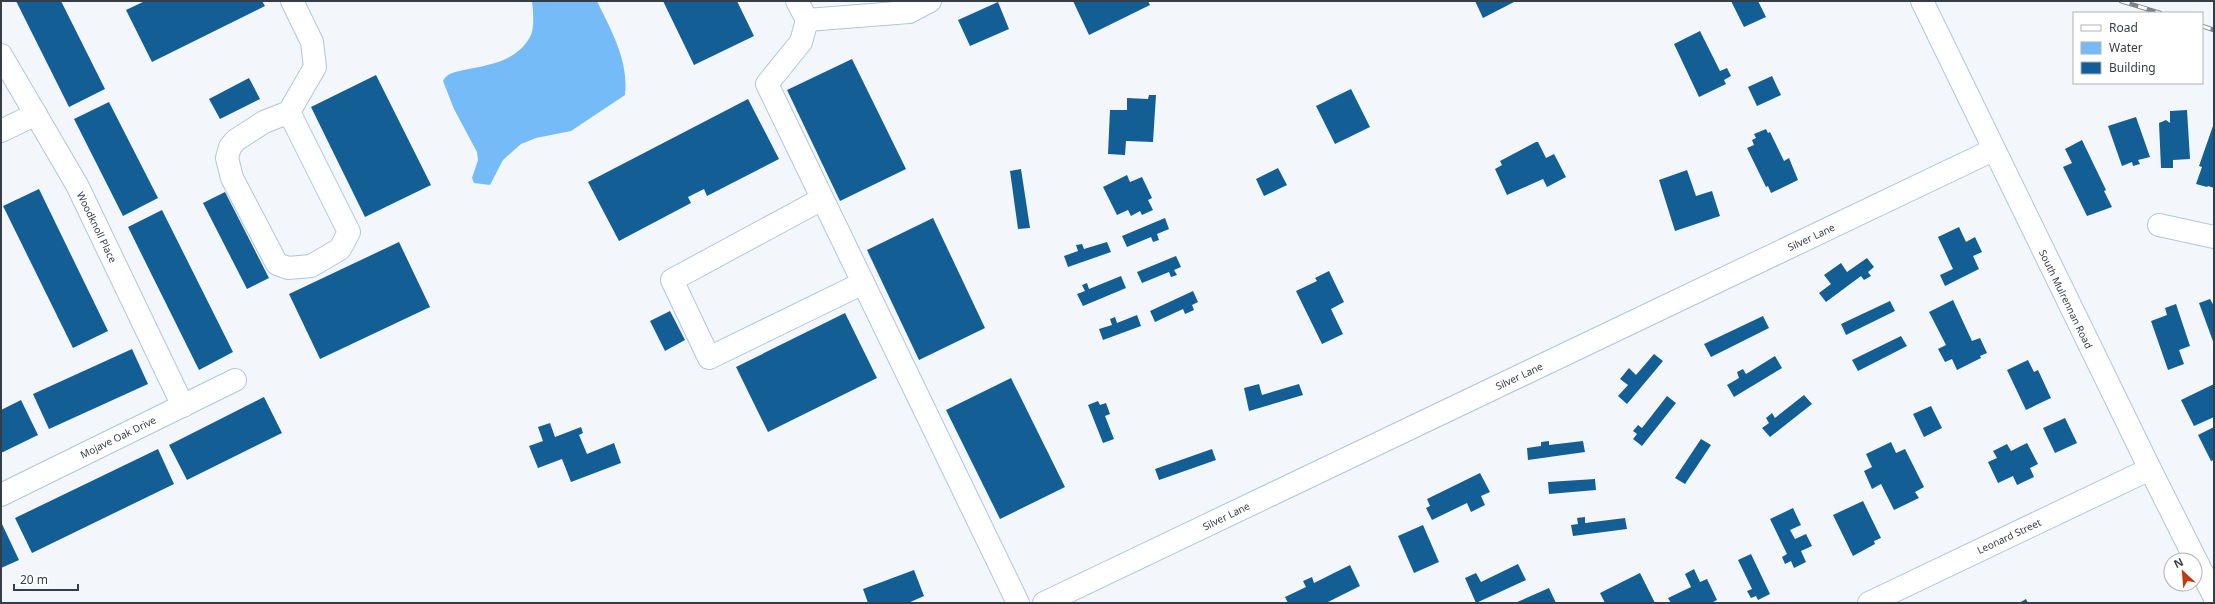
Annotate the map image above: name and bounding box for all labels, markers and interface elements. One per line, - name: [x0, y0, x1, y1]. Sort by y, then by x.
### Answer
- legend: [2073, 12, 2203, 84]
- text: Road: [2109, 19, 2138, 36]
- text: Water: [2109, 39, 2143, 56]
- text: Building: [2109, 59, 2156, 76]
- street label: Woodknoll Place: [74, 189, 120, 265]
- street label: Silver Lane: [1785, 220, 1837, 254]
- street label: South Mulrennan Road: [2036, 247, 2096, 351]
- street label: Silver Lane: [1493, 359, 1545, 393]
- street label: Mojave Oak Drive: [78, 412, 159, 461]
- street label: Silver Lane: [1200, 498, 1252, 533]
- street label: Leonard Street: [1975, 515, 2044, 557]
- north arrow: [2163, 552, 2203, 592]
- text: N: [2171, 554, 2186, 571]
- scale bar: [14, 566, 78, 592]
- text: 20 m: [20, 571, 48, 588]

